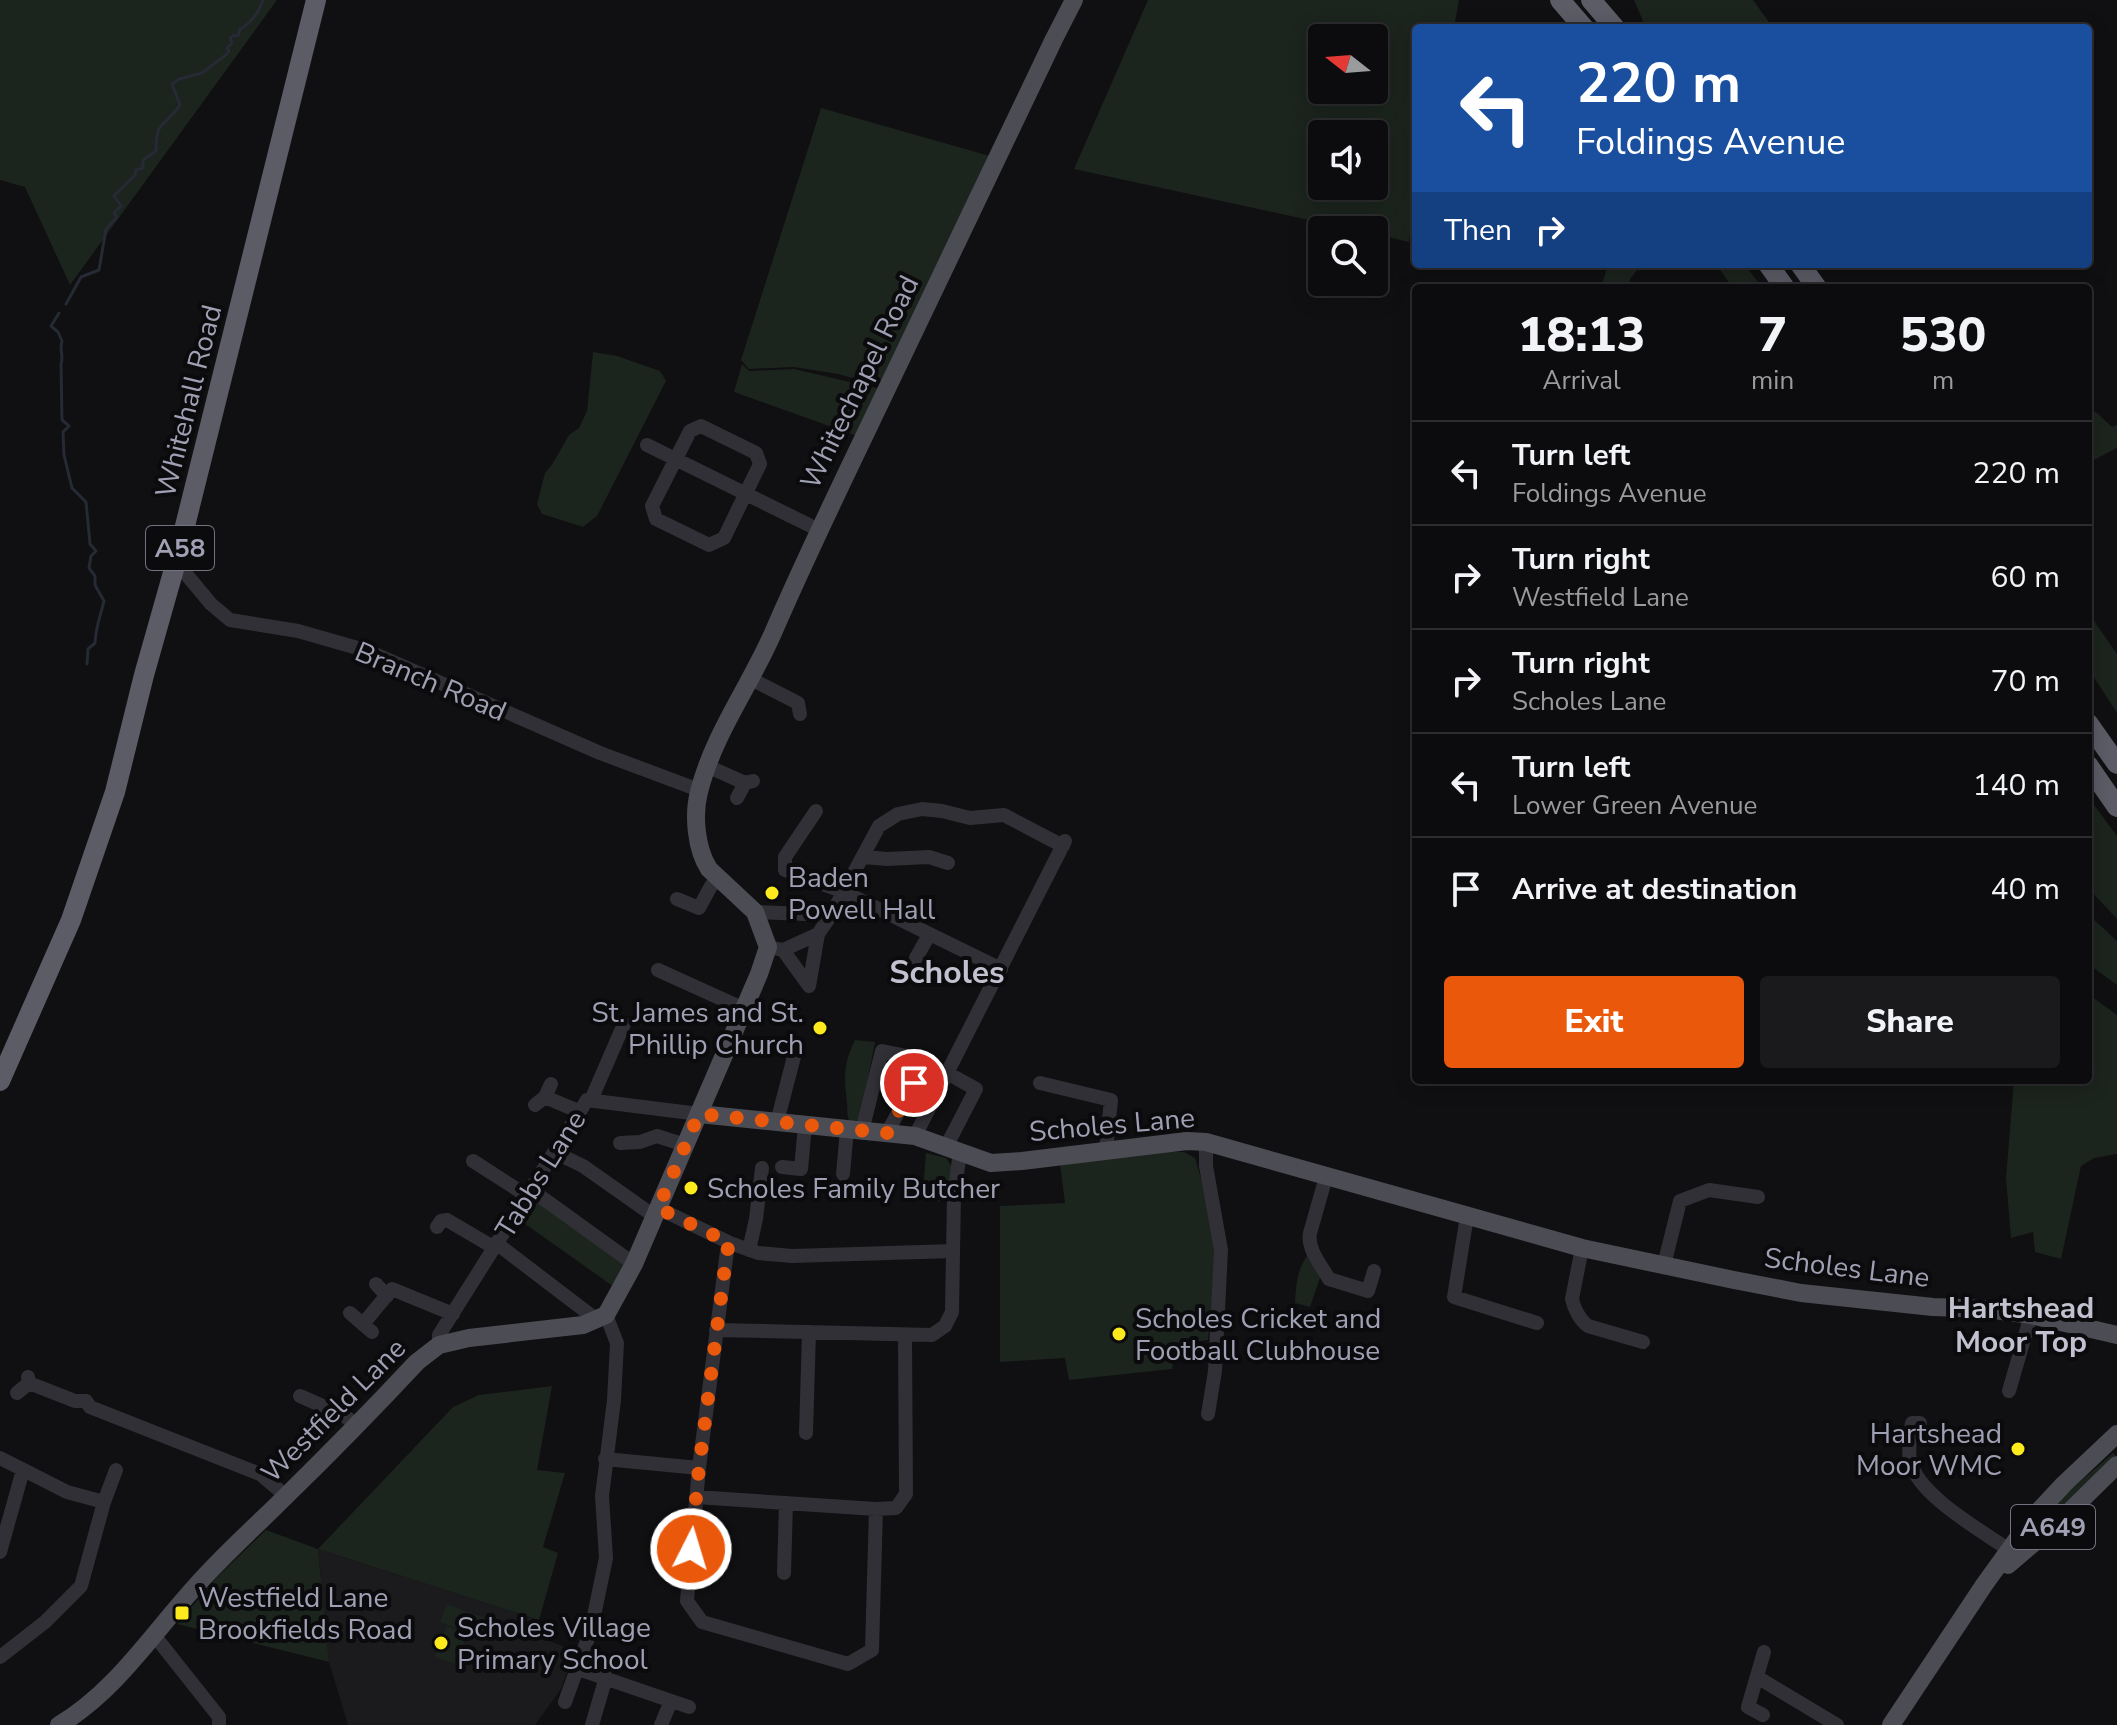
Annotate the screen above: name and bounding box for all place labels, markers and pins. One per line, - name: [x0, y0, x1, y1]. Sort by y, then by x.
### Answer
- place label: Baden Powell Hall: [788, 859, 936, 929]
- marker: Baden Powell Hall: [763, 884, 781, 902]
- place label: St. James and St. Phillip Church: [592, 994, 804, 1064]
- marker: St. James and St. Phillip Church: [811, 1019, 829, 1037]
- pin: [880, 1049, 948, 1117]
- place label: Scholes Family Butcher: [707, 1170, 1000, 1208]
- marker: Scholes Family Butcher: [682, 1179, 700, 1197]
- place label: Scholes Cricket and Football Clubhouse: [1135, 1300, 1381, 1370]
- marker: Scholes Cricket and Football Clubhouse: [1110, 1325, 1128, 1343]
- place label: Hartshead Moor WMC: [1856, 1415, 2002, 1485]
- marker: Hartshead Moor WMC: [2009, 1440, 2027, 1458]
- place label: Westfield Lane Brookfields Road: [198, 1579, 413, 1649]
- marker: Westfield Lane Brookfields Road: [173, 1604, 191, 1622]
- place label: Scholes Village Primary School: [457, 1609, 651, 1679]
- marker: Scholes Village Primary School: [432, 1634, 450, 1652]

